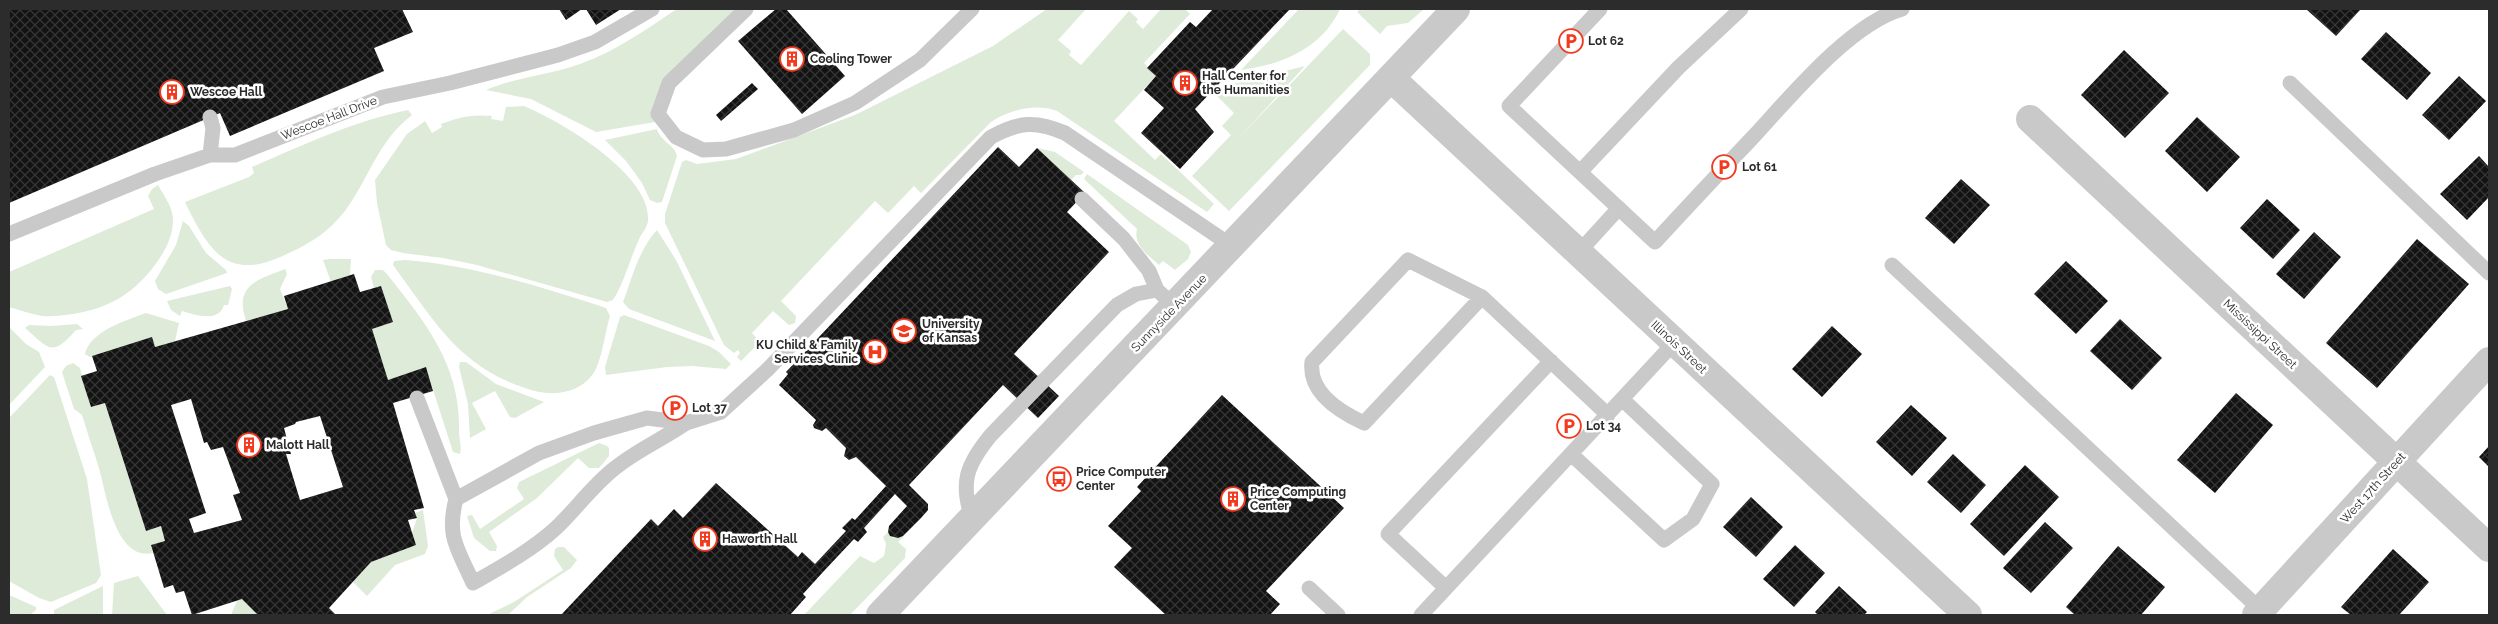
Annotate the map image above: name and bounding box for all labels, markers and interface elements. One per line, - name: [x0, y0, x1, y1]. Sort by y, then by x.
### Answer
- parking icon: Lot 62: [1558, 28, 1584, 54]
- place label: Lot 62: [1588, 34, 1624, 48]
- building icon: Cooling Tower: [779, 46, 805, 72]
- place label: Cooling Tower: [810, 52, 892, 66]
- place label: Hall Center for the Humanities: [1202, 69, 1290, 97]
- building icon: Hall Center for the Humanities: [1172, 70, 1198, 96]
- building icon: Wescoe Hall: [159, 79, 185, 105]
- place label: Wescoe Hall: [190, 85, 263, 99]
- street label: Wescoe Hall Drive: [279, 93, 379, 143]
- parking icon: Lot 61: [1711, 154, 1737, 180]
- place label: Lot 61: [1742, 160, 1777, 174]
- street label: Sunnyside Avenue: [1128, 271, 1210, 355]
- street label: Mississippi Street: [2220, 296, 2300, 372]
- place label: University of Kansas: [922, 317, 980, 345]
- school or university icon: University of Kansas: [891, 318, 917, 344]
- street label: Illinois Street: [1648, 318, 1710, 376]
- place label: KU Child & Family Services Clinic: [756, 338, 858, 366]
- hospital icon: KU Child & Family Services Clinic: [862, 339, 888, 365]
- parking icon: Lot 37: [662, 395, 688, 421]
- place label: Lot 37: [692, 401, 727, 415]
- parking icon: Lot 34: [1556, 413, 1582, 439]
- place label: Lot 34: [1586, 419, 1621, 433]
- building icon: Malott Hall: [236, 432, 262, 458]
- place label: Malott Hall: [266, 438, 330, 452]
- street label: West 17th Street: [2338, 450, 2408, 526]
- place label: Price Computer Center: [1076, 465, 1166, 493]
- bus stop icon: Price Computer Center: [1046, 466, 1072, 492]
- place label: Price Computing Center: [1250, 485, 1346, 513]
- building icon: Price Computing Center: [1220, 486, 1246, 512]
- building icon: Haworth Hall: [692, 526, 718, 552]
- place label: Haworth Hall: [722, 532, 798, 546]

